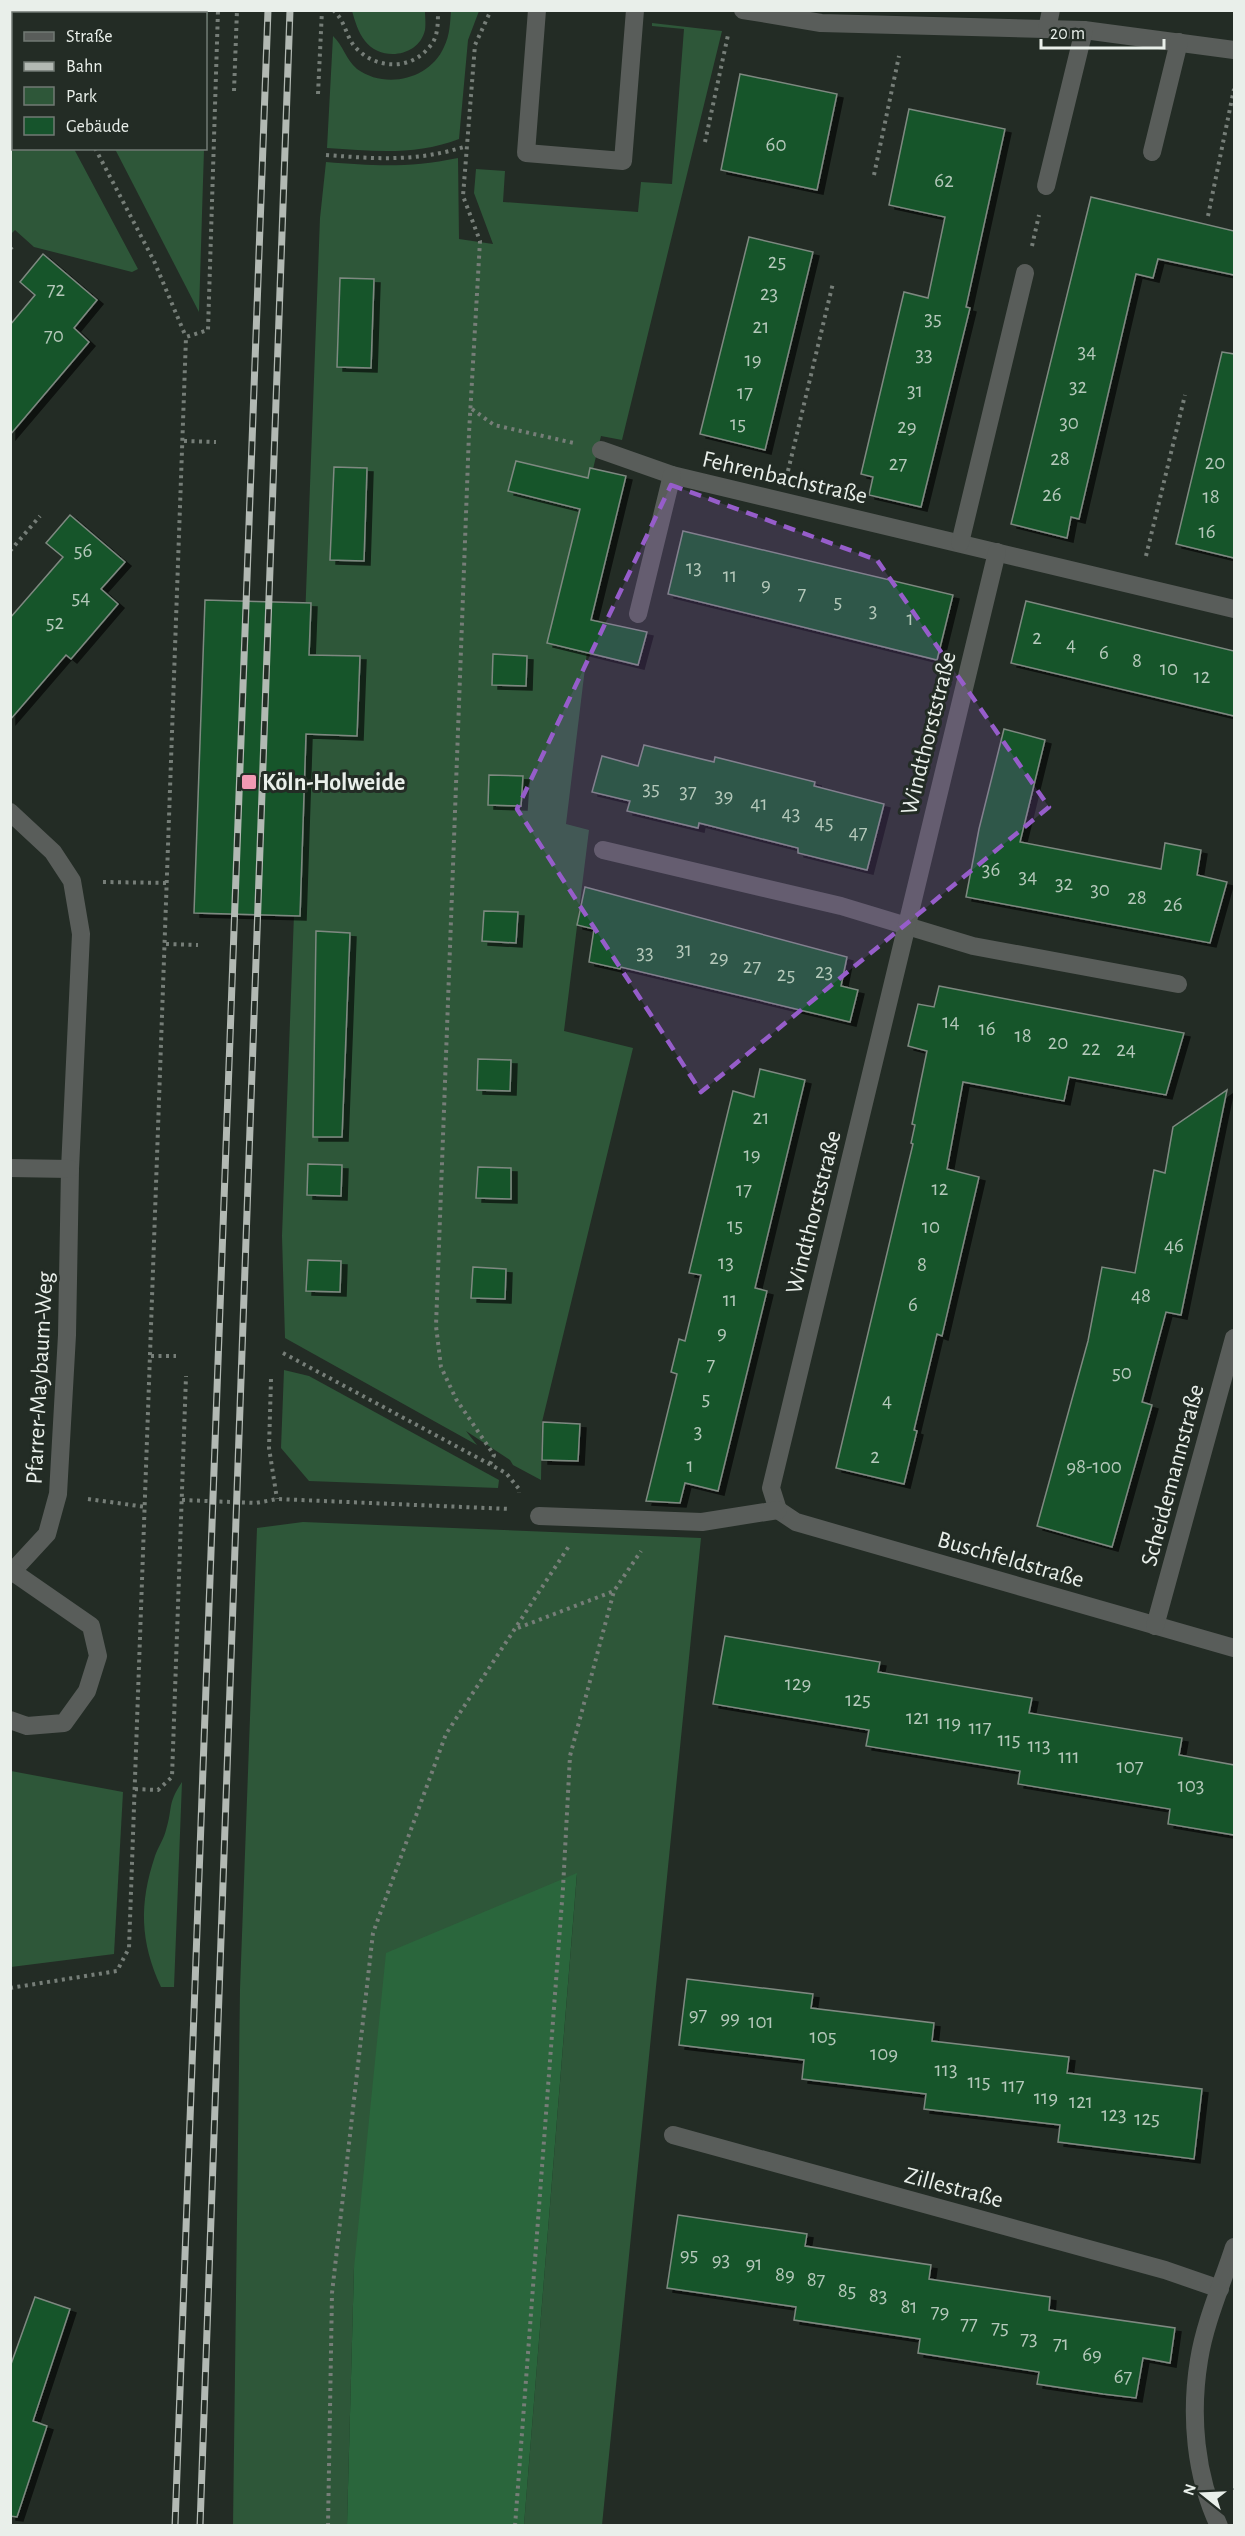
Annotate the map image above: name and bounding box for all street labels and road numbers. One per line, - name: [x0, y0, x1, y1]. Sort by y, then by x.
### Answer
- street label: Fehrenbachstraße: [700, 447, 870, 509]
- street label: Windthorststraße: [897, 649, 961, 817]
- street label: Windthorststraße: [782, 1128, 846, 1296]
- street label: Pfarrer-Maybaum-Weg: [22, 1271, 58, 1485]
- street label: Scheidemannstraße: [1137, 1382, 1209, 1569]
- street label: Buschfeldstraße: [935, 1528, 1087, 1592]
- street label: Zillestraße: [902, 2163, 1006, 2213]

